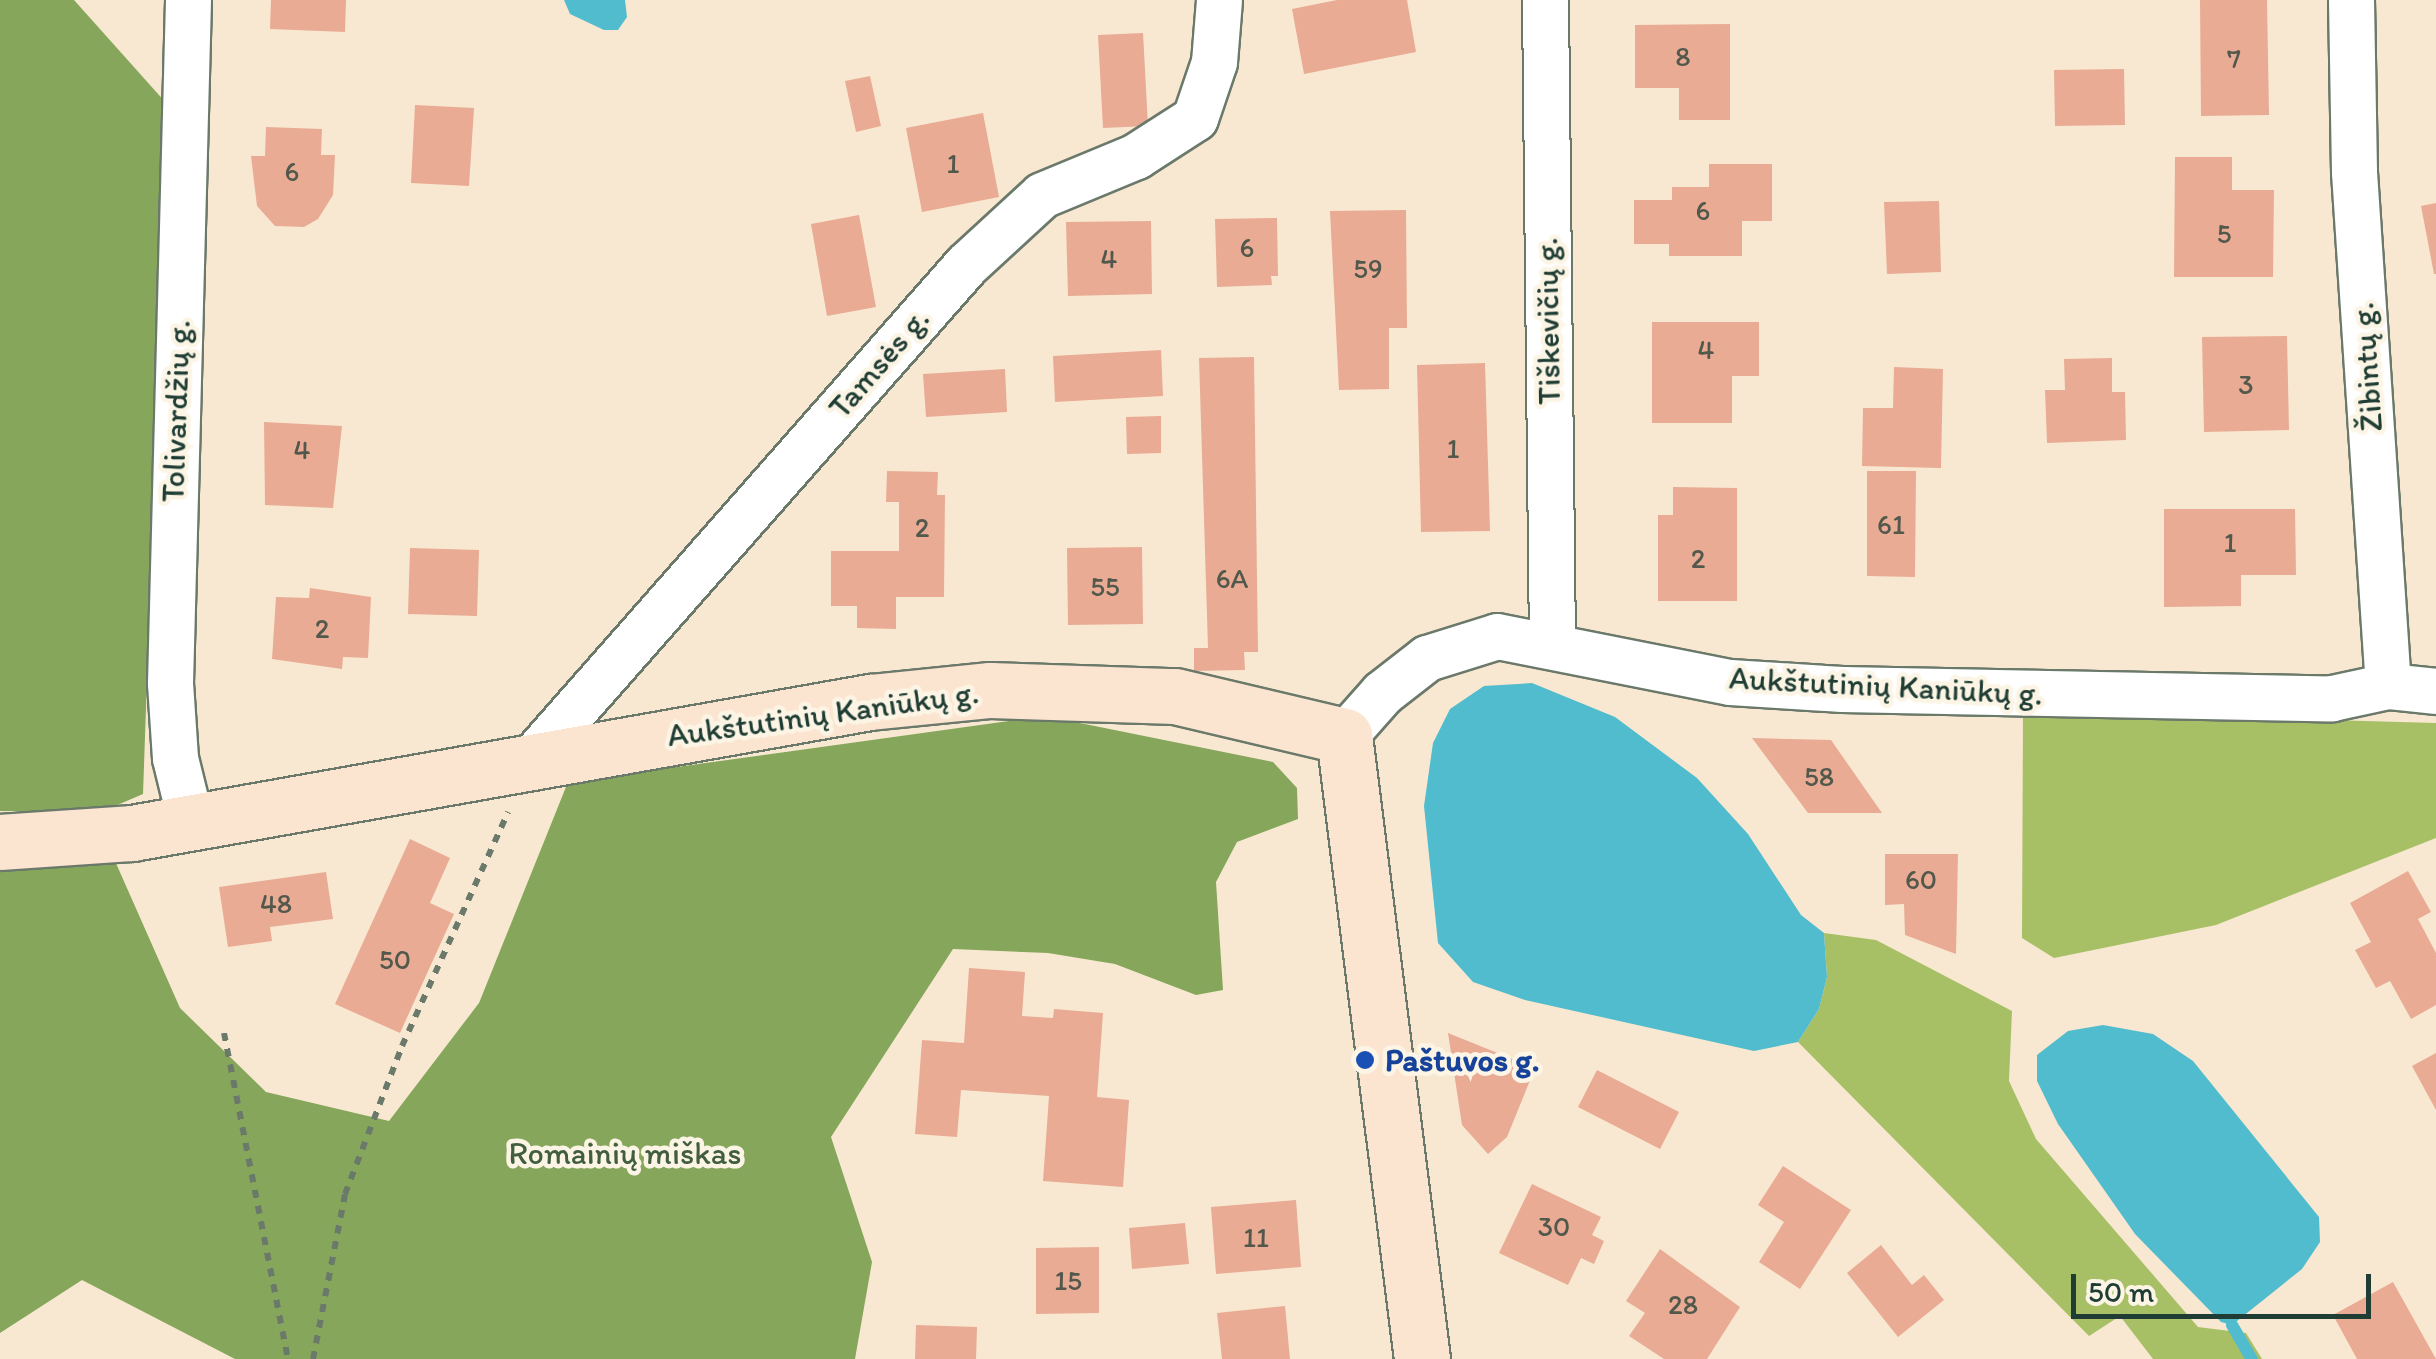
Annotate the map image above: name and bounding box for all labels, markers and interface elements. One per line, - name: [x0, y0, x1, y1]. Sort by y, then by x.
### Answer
- house number: 8: [1675, 39, 1691, 73]
- house number: 7: [2227, 41, 2241, 75]
- house number: 1: [947, 146, 959, 180]
- house number: 6: [285, 154, 299, 188]
- house number: 6: [1696, 193, 1710, 227]
- house number: 5: [2217, 216, 2231, 250]
- house number: 6: [1240, 230, 1254, 264]
- street label: Tiškevičių g.: [1527, 237, 1569, 405]
- house number: 4: [1101, 241, 1117, 275]
- house number: 59: [1353, 251, 1383, 285]
- street label: Tamsės g.: [821, 300, 937, 426]
- street label: Žibintų g.: [2343, 301, 2391, 433]
- street label: Tolivardžių g.: [154, 319, 198, 503]
- house number: 4: [1698, 332, 1714, 366]
- house number: 3: [2238, 367, 2254, 401]
- house number: 1: [1447, 431, 1459, 465]
- house number: 4: [294, 432, 310, 466]
- house number: 61: [1877, 507, 1905, 541]
- house number: 2: [915, 510, 929, 544]
- house number: 1: [2224, 525, 2236, 559]
- house number: 2: [1691, 541, 1705, 575]
- house number: 6A: [1216, 561, 1248, 595]
- house number: 55: [1090, 569, 1120, 603]
- house number: 2: [315, 611, 329, 645]
- street label: Aukštutinių Kaniūkų g.: [1727, 659, 2045, 713]
- street label: Aukštutinių Kaniūkų g.: [664, 673, 982, 755]
- house number: 58: [1804, 759, 1834, 793]
- house number: 60: [1905, 862, 1937, 896]
- house number: 48: [260, 886, 292, 920]
- house number: 50: [379, 942, 411, 976]
- place label: Paštuvos g.: [1385, 1041, 1540, 1079]
- marker: Paštuvos g.: [1354, 1049, 1376, 1071]
- park label: Romainių miškas: [509, 1134, 741, 1172]
- house number: 30: [1538, 1209, 1570, 1243]
- house number: 11: [1243, 1220, 1269, 1254]
- scale bar: [2076, 1254, 2376, 1316]
- house number: 15: [1054, 1263, 1082, 1297]
- text: 50 m: [2088, 1273, 2154, 1310]
- house number: 28: [1668, 1287, 1698, 1321]

